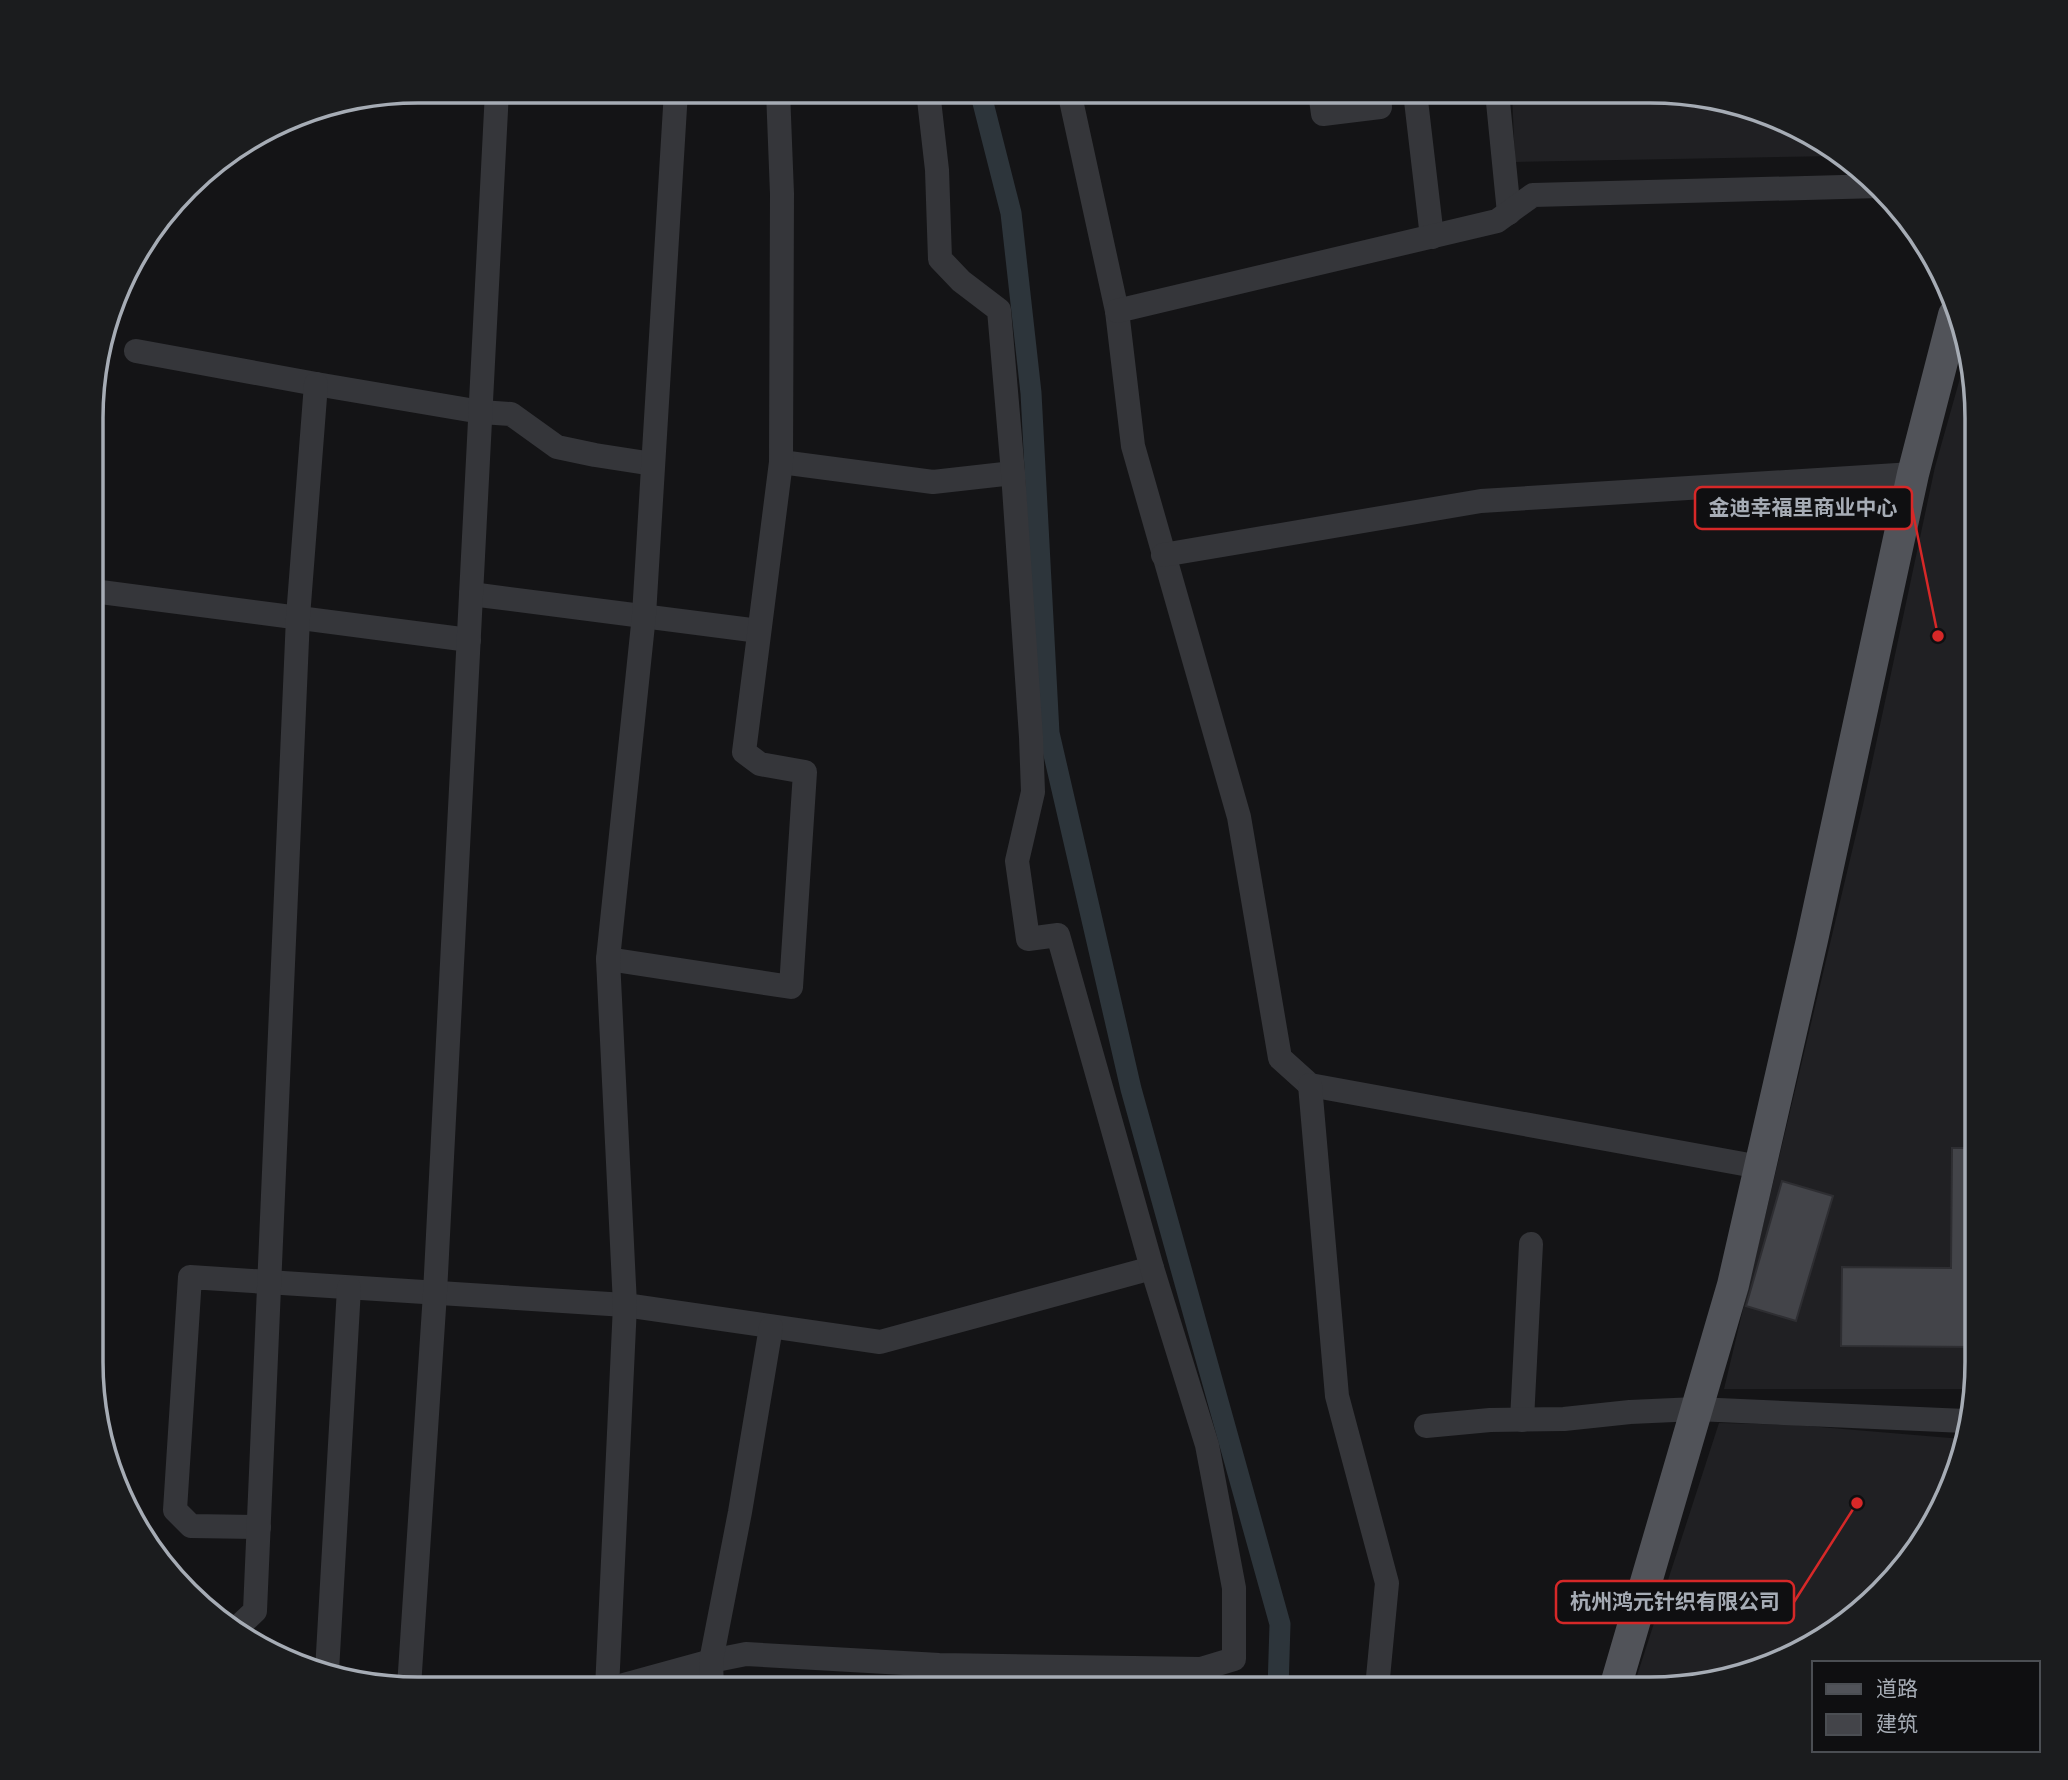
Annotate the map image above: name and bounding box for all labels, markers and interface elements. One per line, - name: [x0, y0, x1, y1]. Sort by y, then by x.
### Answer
- callout: 金迪幸福里商业中心: [1695, 487, 1912, 529]
- text: 金迪幸福里商业中心: [1709, 491, 1898, 523]
- callout: 杭州鸿元针织有限公司: [1556, 1581, 1794, 1623]
- text: 杭州鸿元针织有限公司: [1570, 1585, 1780, 1617]
- legend: [1812, 1661, 2040, 1752]
- text: 道路: [1876, 1672, 1918, 1704]
- text: 建筑: [1876, 1707, 1918, 1739]

